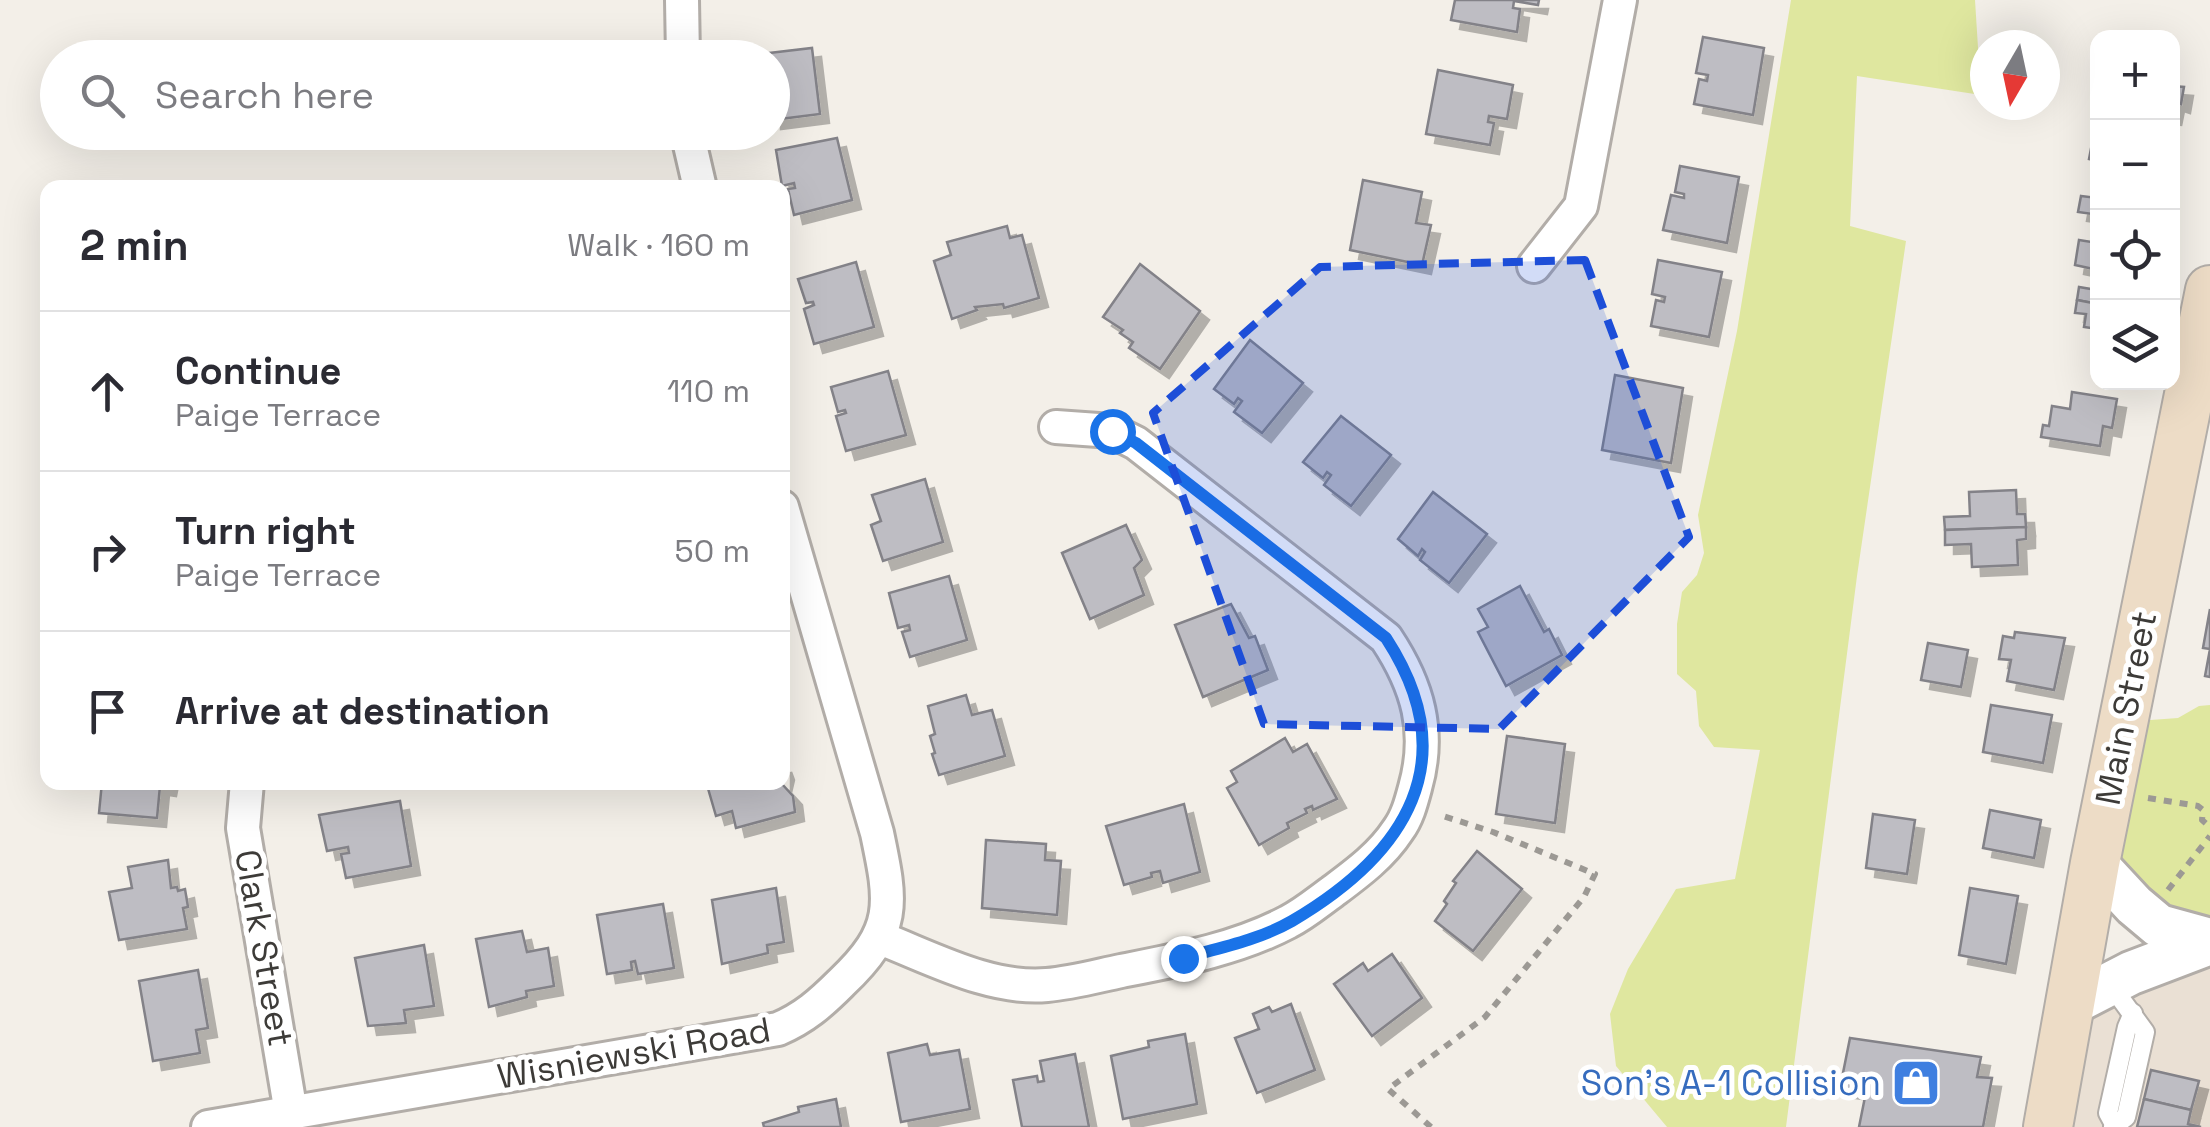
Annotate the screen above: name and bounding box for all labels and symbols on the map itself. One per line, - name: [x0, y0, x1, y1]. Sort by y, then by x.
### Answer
- north arrow: [1970, 30, 2060, 120]
- route start: [1090, 409, 1136, 455]
- street label: Main Street: [2086, 607, 2166, 809]
- street label: Clark Street: [225, 846, 303, 1050]
- route end: [1161, 936, 1207, 982]
- street label: Wisniewski Road: [494, 1007, 774, 1099]
- shop icon: Son's A-1 Collision: [1890, 1057, 1942, 1109]
- place label: Son's A-1 Collision: [1581, 1061, 1881, 1105]

